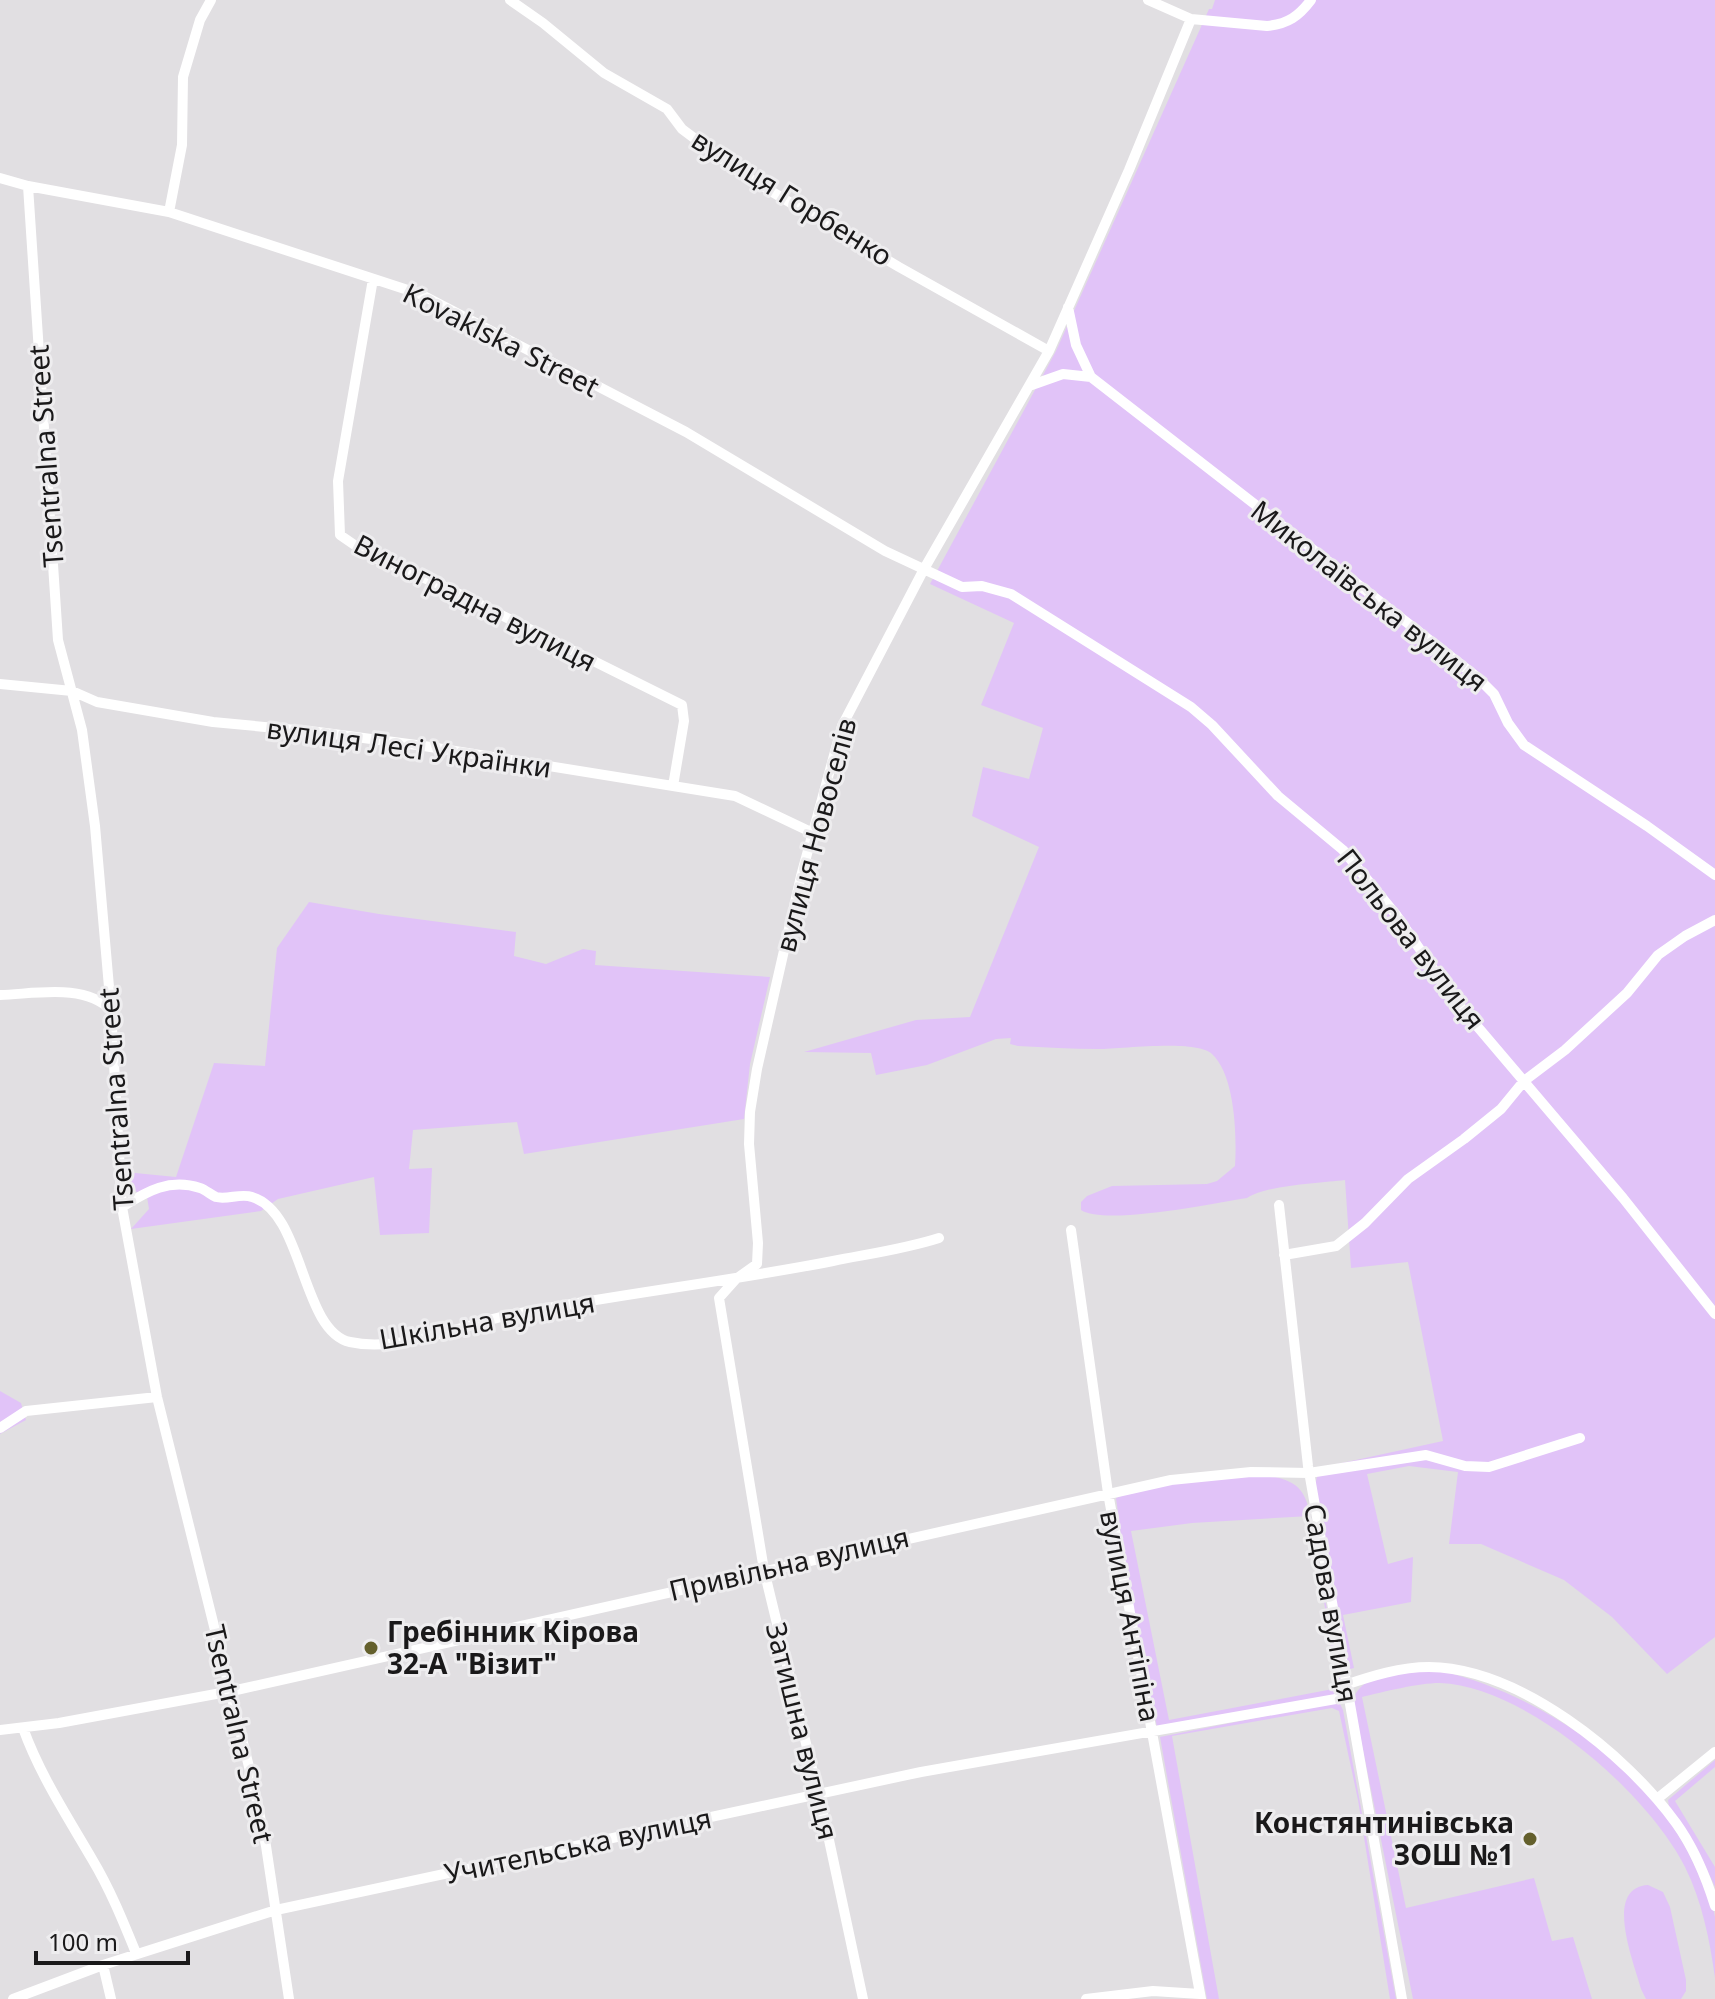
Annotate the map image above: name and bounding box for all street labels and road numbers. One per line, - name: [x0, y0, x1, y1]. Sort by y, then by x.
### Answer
- street label: вулиця Горбенко: [685, 120, 900, 274]
- street label: Kovaklska Street: [397, 273, 606, 405]
- street label: Tsentralna Street: [18, 344, 72, 569]
- street label: Миколаївська вулиця: [1243, 491, 1496, 700]
- street label: Виноградна вулиця: [348, 525, 603, 680]
- street label: вулиця Лесі Українки: [264, 708, 554, 786]
- street label: вулиця Новоселів: [765, 713, 865, 956]
- street label: Польова вулиця: [1329, 840, 1494, 1037]
- street label: Tsentralna Street: [88, 987, 142, 1212]
- street label: Шкільна вулиця: [376, 1282, 598, 1358]
- street label: Садова вулиця: [1296, 1500, 1368, 1705]
- street label: вулиця Антіпіна: [1092, 1507, 1170, 1725]
- street label: Привільна вулиця: [665, 1517, 912, 1609]
- street label: Затишна вулиця: [758, 1618, 848, 1843]
- street label: Tsentralna Street: [196, 1621, 284, 1847]
- street label: Учительська вулиця: [441, 1798, 715, 1892]

